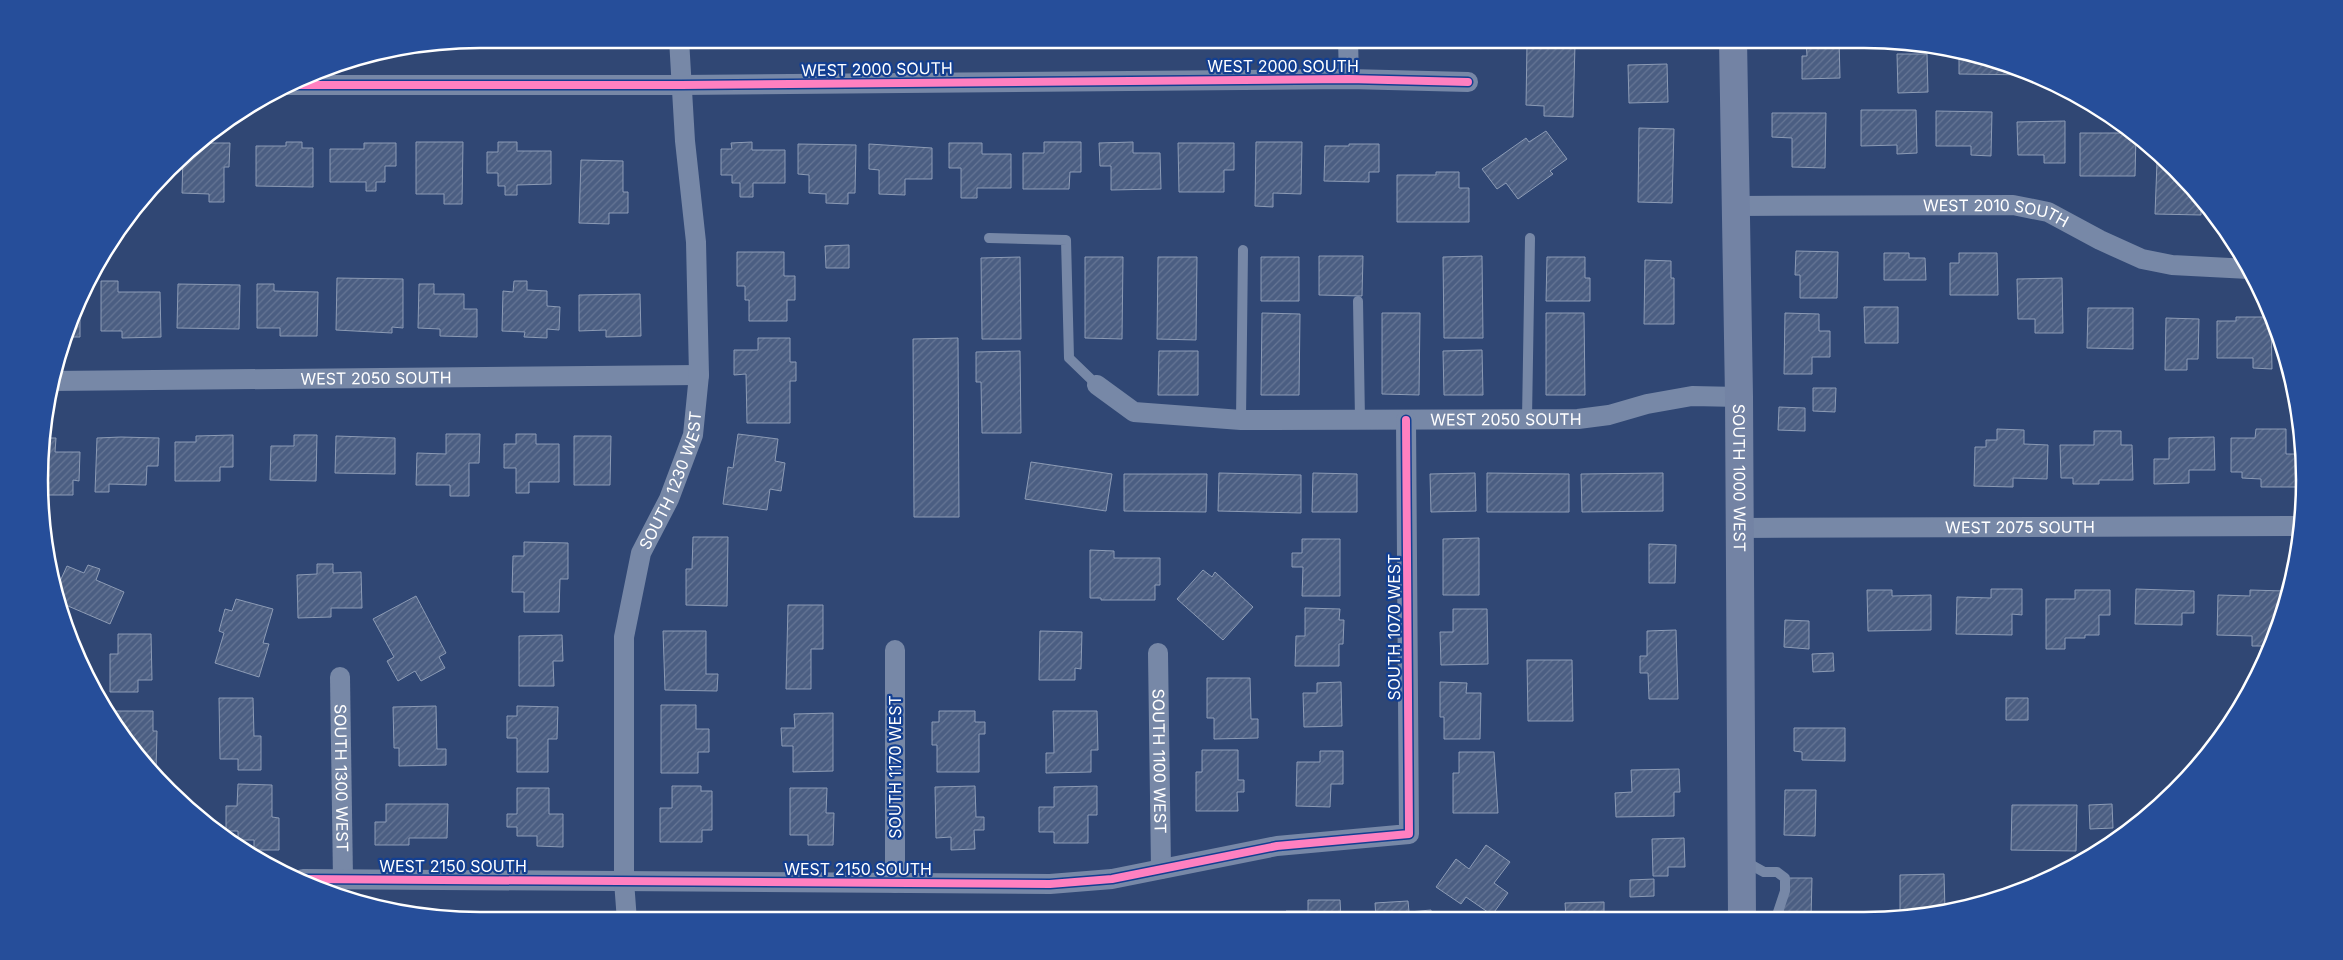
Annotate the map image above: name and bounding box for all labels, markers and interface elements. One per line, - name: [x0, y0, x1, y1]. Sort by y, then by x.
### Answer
- street label: WEST 2000 SOUTH: [1207, 56, 1359, 76]
- street label: WEST 2000 SOUTH: [801, 58, 953, 80]
- street label: WEST 2010 SOUTH: [1923, 195, 2072, 231]
- street label: WEST 2050 SOUTH: [300, 367, 452, 389]
- street label: SOUTH 1000 WEST: [1729, 404, 1750, 552]
- street label: WEST 2050 SOUTH: [1430, 409, 1582, 429]
- street label: SOUTH 1230 WEST: [635, 410, 705, 553]
- street label: WEST 2075 SOUTH: [1945, 517, 2095, 537]
- street label: SOUTH 1070 WEST: [1384, 554, 1404, 700]
- street label: SOUTH 1100 WEST: [1148, 688, 1171, 834]
- street label: SOUTH 1170 WEST: [885, 695, 905, 839]
- street label: SOUTH 1300 WEST: [330, 704, 353, 852]
- street label: WEST 2150 SOUTH: [379, 856, 527, 876]
- street label: WEST 2150 SOUTH: [784, 859, 932, 879]

